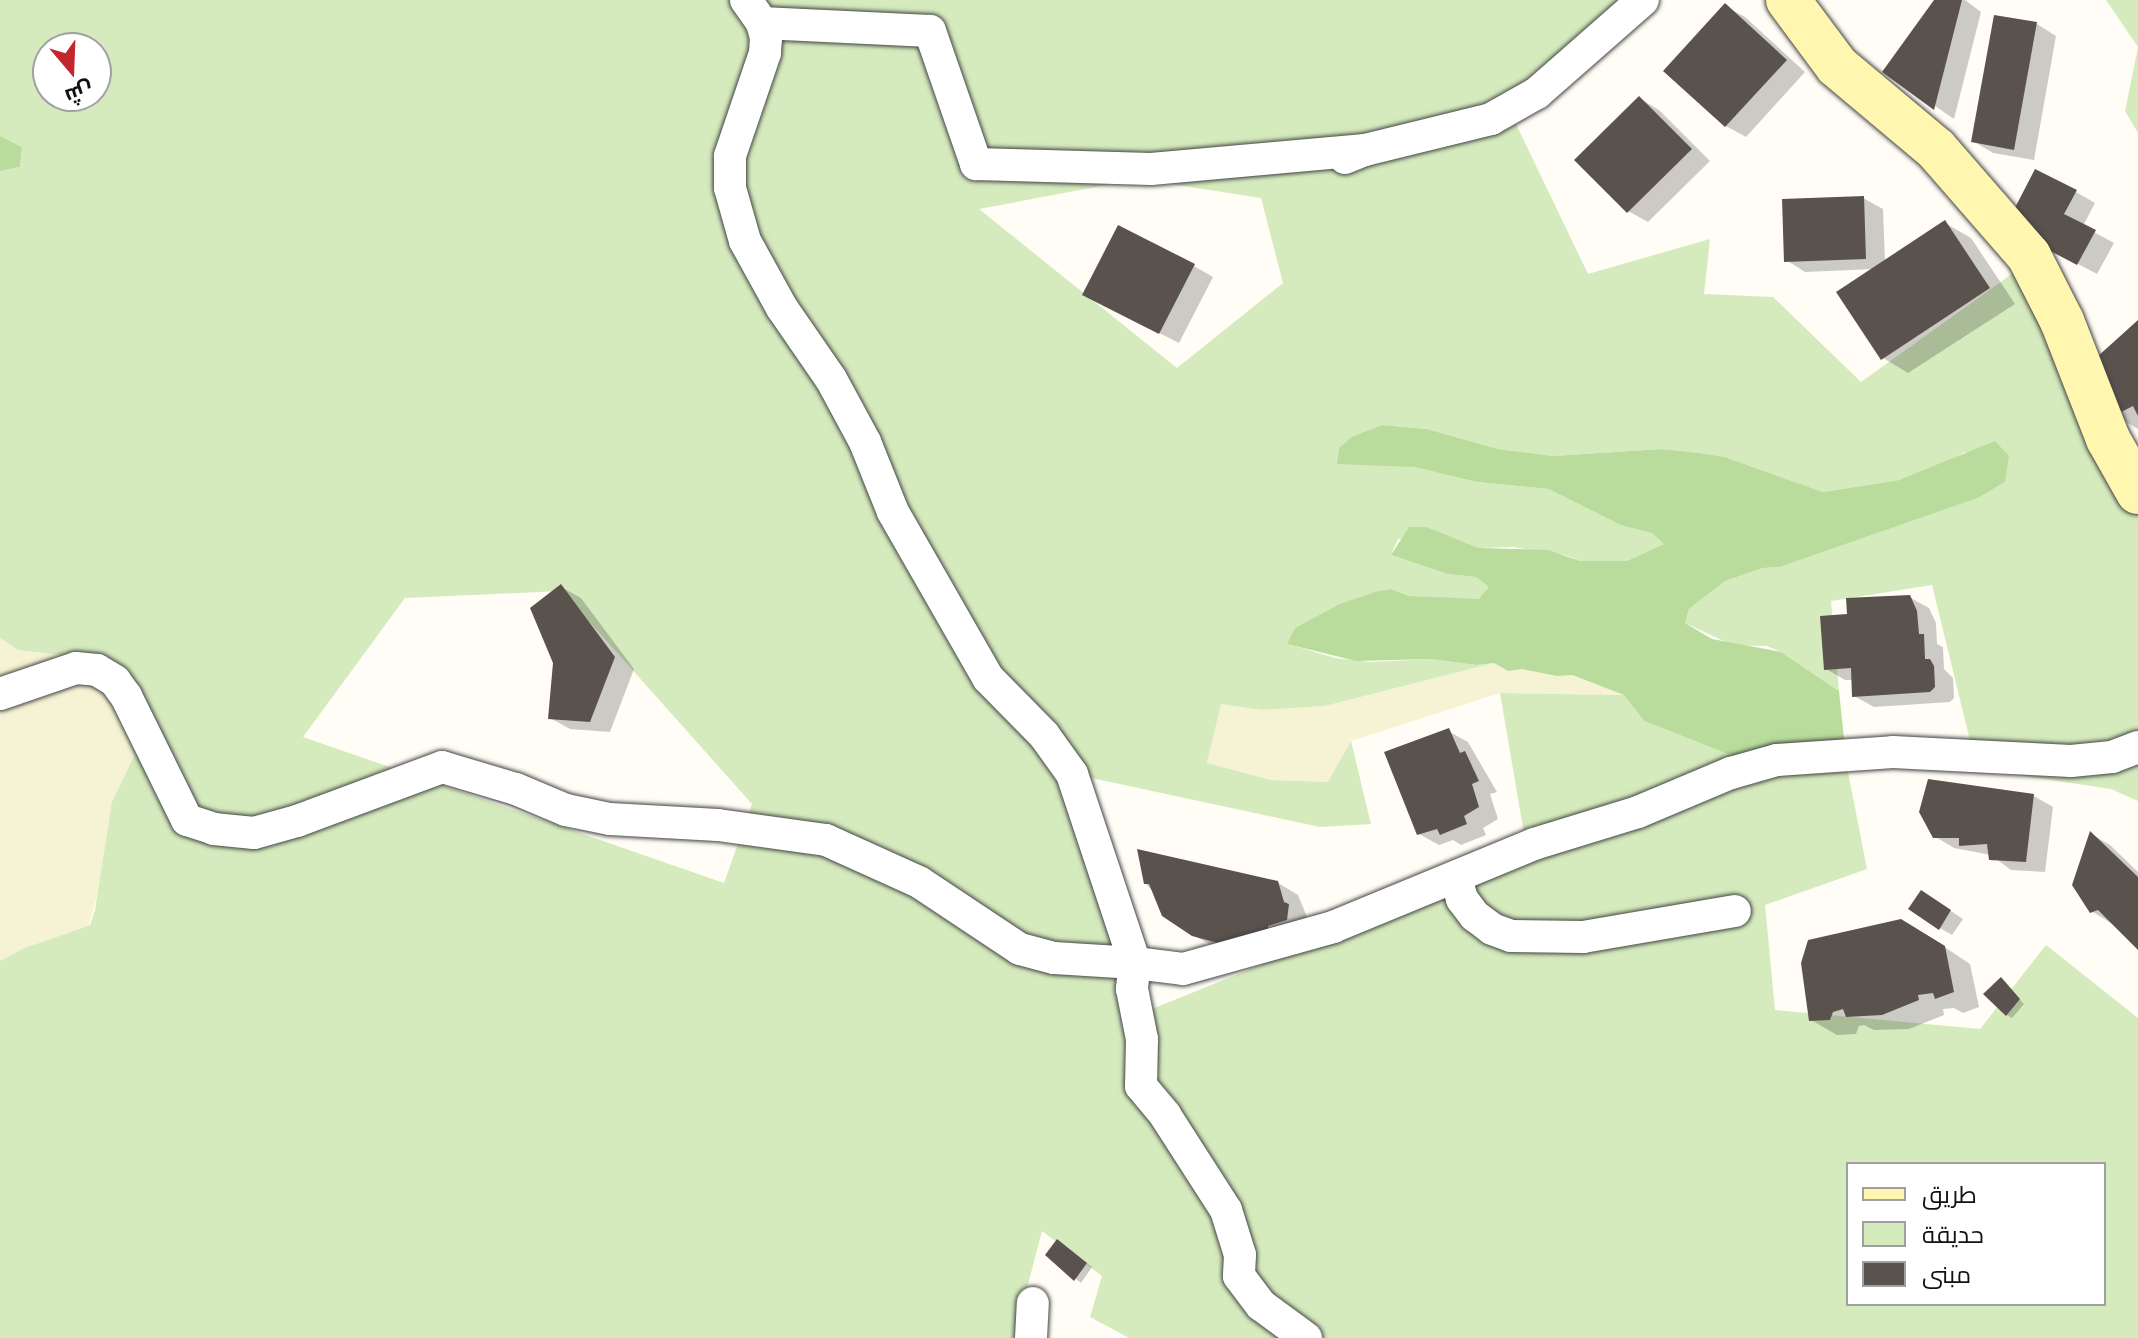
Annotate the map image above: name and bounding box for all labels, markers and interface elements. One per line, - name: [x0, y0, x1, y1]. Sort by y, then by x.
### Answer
- north arrow: [32, 32, 112, 112]
- text: ش: [62, 77, 97, 110]
- legend: [1846, 1162, 2106, 1306]
- text: طريق: [1922, 1181, 1977, 1209]
- text: حديقة: [1922, 1221, 1984, 1249]
- text: مبنى: [1922, 1261, 1971, 1289]

